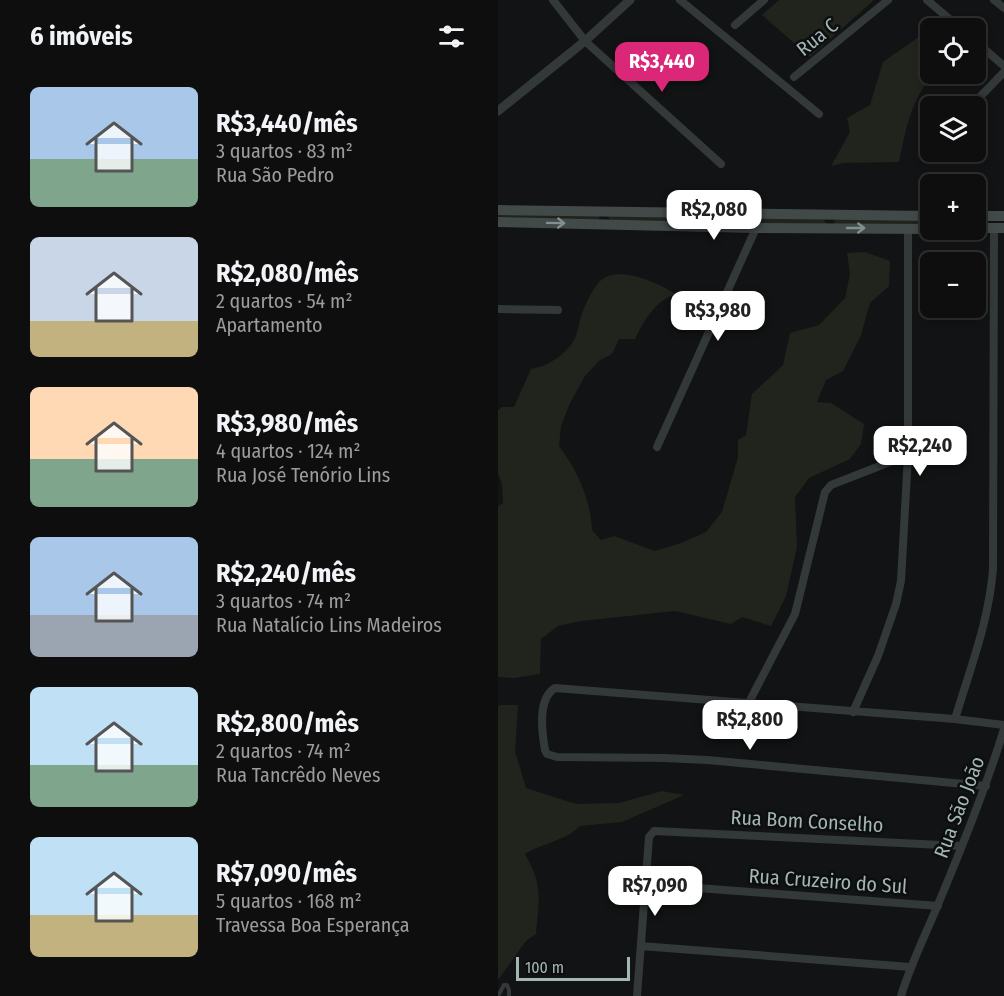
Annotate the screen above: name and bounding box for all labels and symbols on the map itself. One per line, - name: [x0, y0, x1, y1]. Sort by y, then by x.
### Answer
- street label: Rua C: [792, 13, 842, 61]
- pin: R$3,440: [607, 42, 717, 93]
- pin: R$2,080: [659, 190, 769, 241]
- one-way arrow: [546, 217, 566, 229]
- one-way arrow: [846, 222, 866, 234]
- pin: R$3,980: [663, 291, 773, 342]
- pin: R$2,240: [865, 426, 975, 477]
- pin: R$2,800: [695, 700, 805, 751]
- street label: Rua São João: [929, 753, 989, 861]
- street label: Rua Bom Conselho: [730, 805, 884, 837]
- street label: Rua Cruzeiro do Sul: [748, 863, 908, 899]
- pin: R$7,090: [600, 866, 710, 917]
- scale bar: [516, 954, 630, 982]

